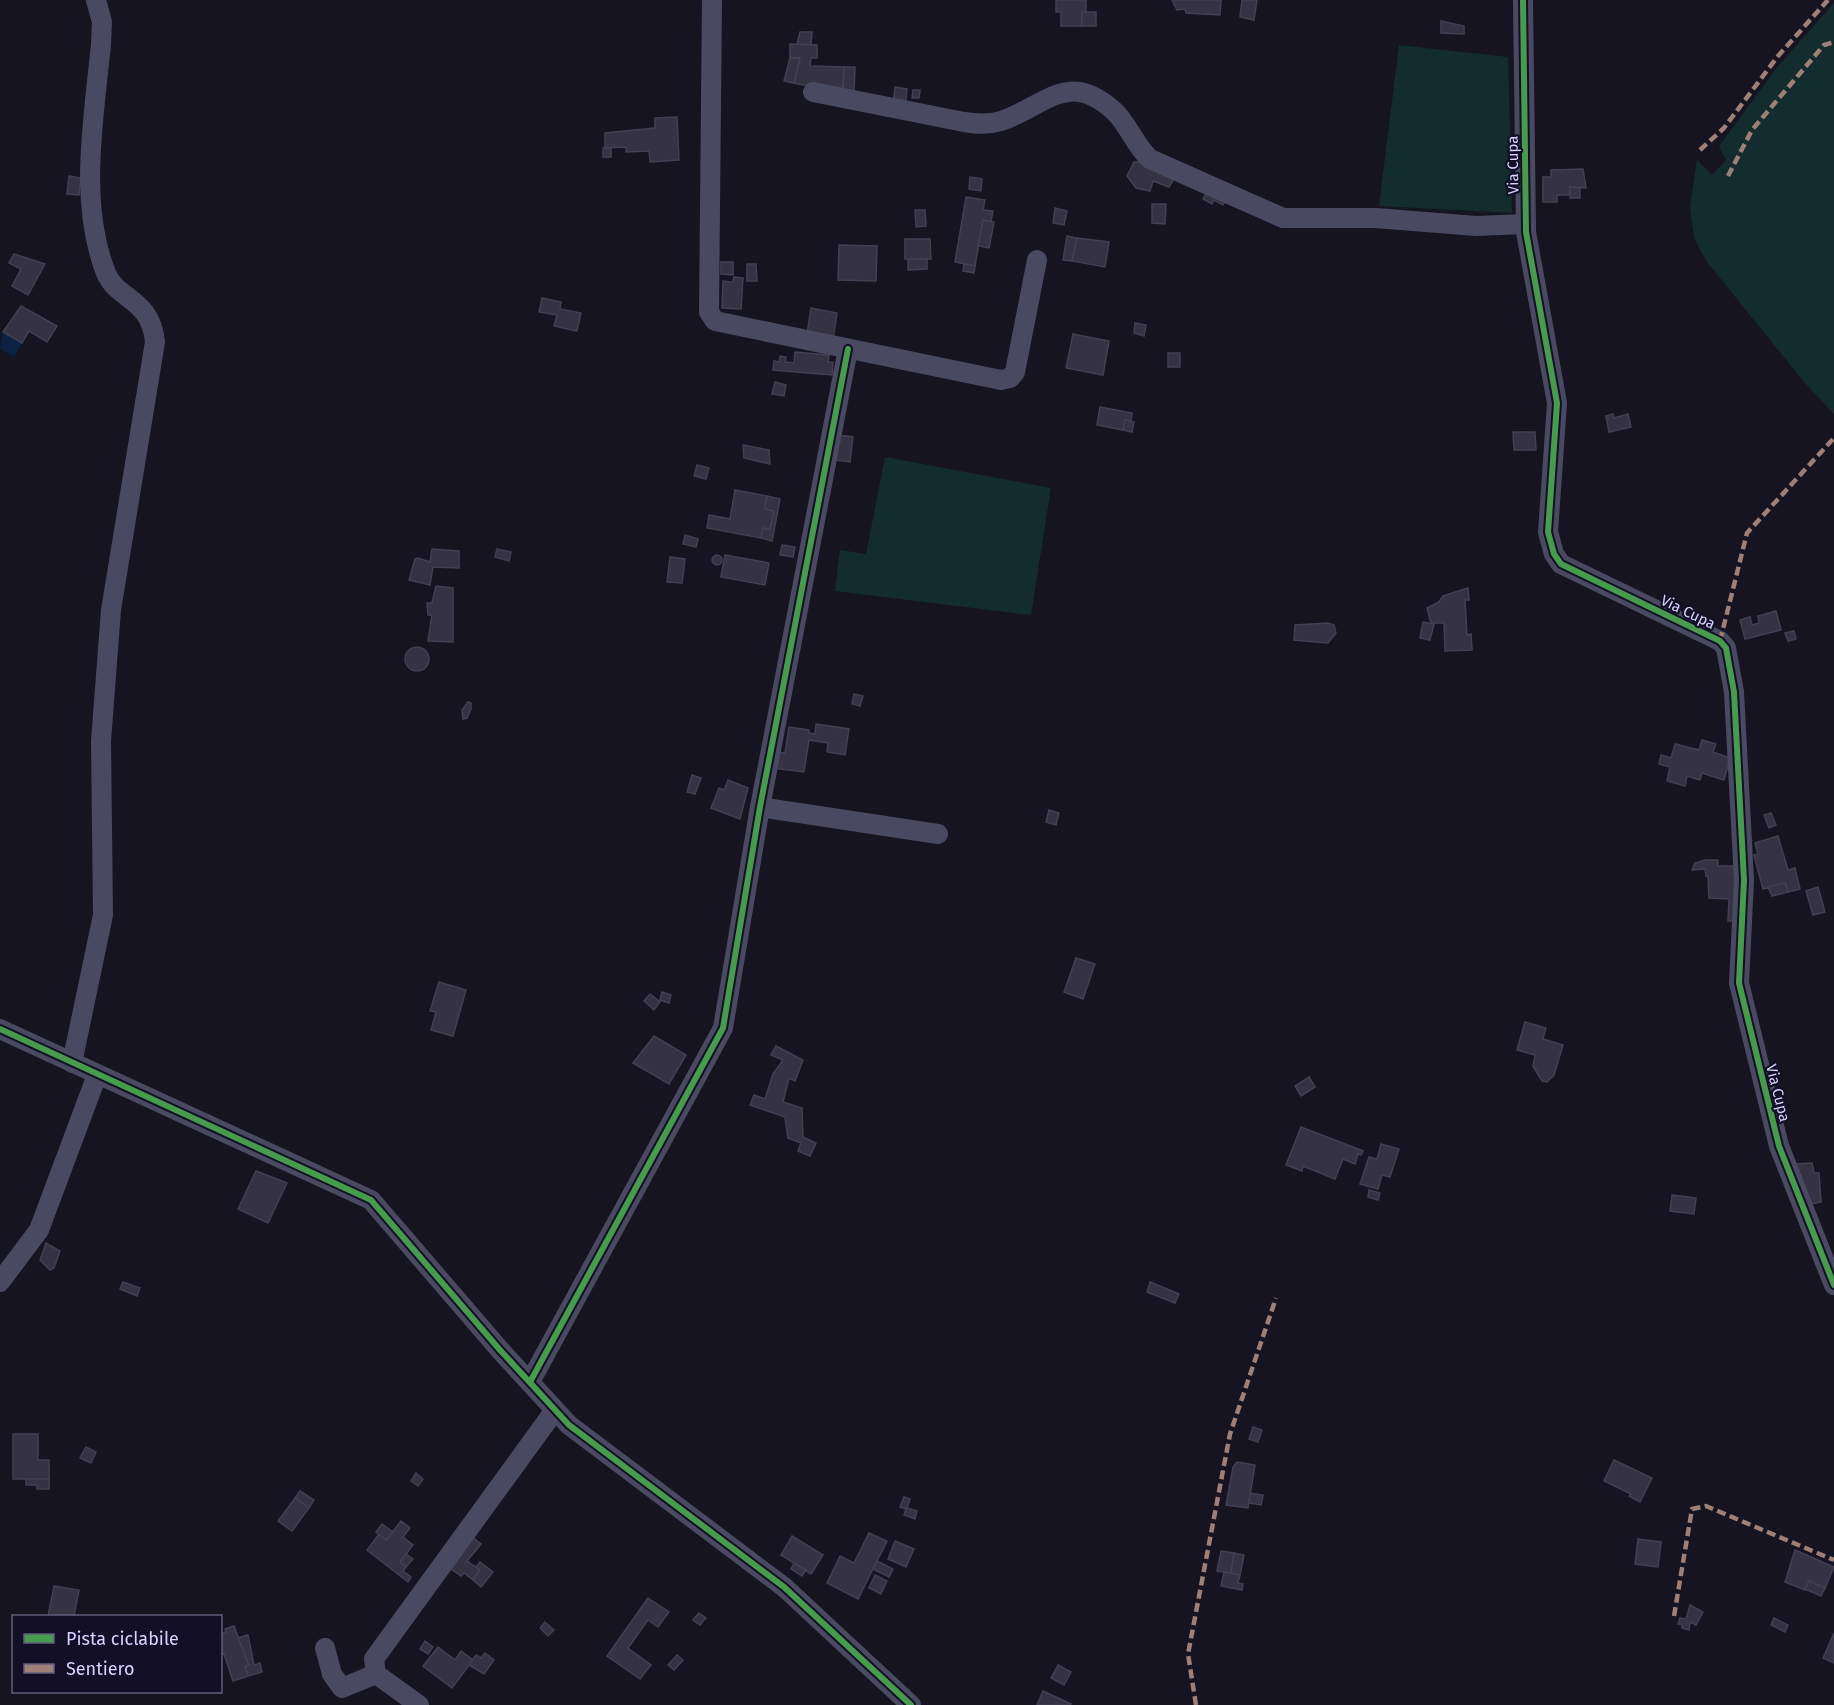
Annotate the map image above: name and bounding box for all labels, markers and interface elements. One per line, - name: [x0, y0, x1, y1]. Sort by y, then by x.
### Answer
- street label: Via Cupa: [1503, 136, 1523, 194]
- street label: Via Cupa: [1658, 591, 1718, 633]
- street label: Via Cupa: [1762, 1062, 1794, 1124]
- legend: [12, 1615, 222, 1693]
- text: Pista ciclabile: [66, 1628, 179, 1650]
- text: Sentiero: [66, 1658, 134, 1680]

